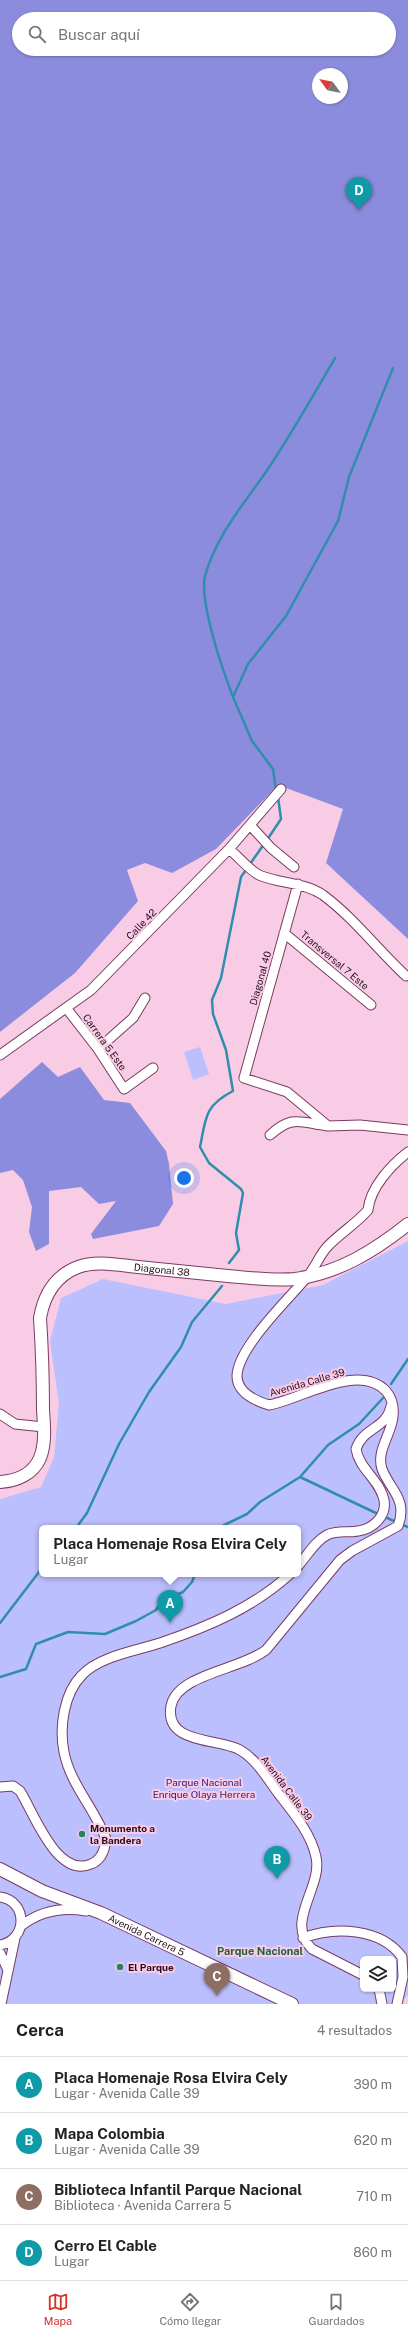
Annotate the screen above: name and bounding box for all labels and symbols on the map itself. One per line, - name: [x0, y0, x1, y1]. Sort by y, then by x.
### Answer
- north arrow: [312, 68, 348, 104]
- pin: D: [346, 177, 372, 210]
- street label: Calle 42: [123, 906, 159, 942]
- street label: Transversal 7 Este: [299, 928, 372, 992]
- street label: Diagonal 40: [247, 950, 273, 1006]
- street label: Carrera 5 Este: [81, 1011, 130, 1073]
- your location: [174, 1168, 194, 1188]
- street label: Diagonal 38: [133, 1261, 190, 1278]
- street label: Avenida Calle 39: [268, 1366, 346, 1398]
- pin: A: [157, 1590, 183, 1623]
- street label: Avenida Calle 39: [259, 1753, 315, 1823]
- park label: Parque Nacional Enrique Olaya Herrera: [153, 1776, 255, 1800]
- place label: Monumento a la Bandera: [90, 1822, 155, 1846]
- marker: Monumento a la Bandera: [77, 1829, 87, 1839]
- pin: B: [264, 1846, 290, 1879]
- street label: Avenida Carrera 5: [107, 1911, 187, 1958]
- district label: Parque Nacional: [217, 1945, 303, 1957]
- place label: El Parque: [128, 1961, 174, 1973]
- marker: El Parque: [115, 1962, 125, 1972]
- pin: C: [204, 1963, 230, 1996]

